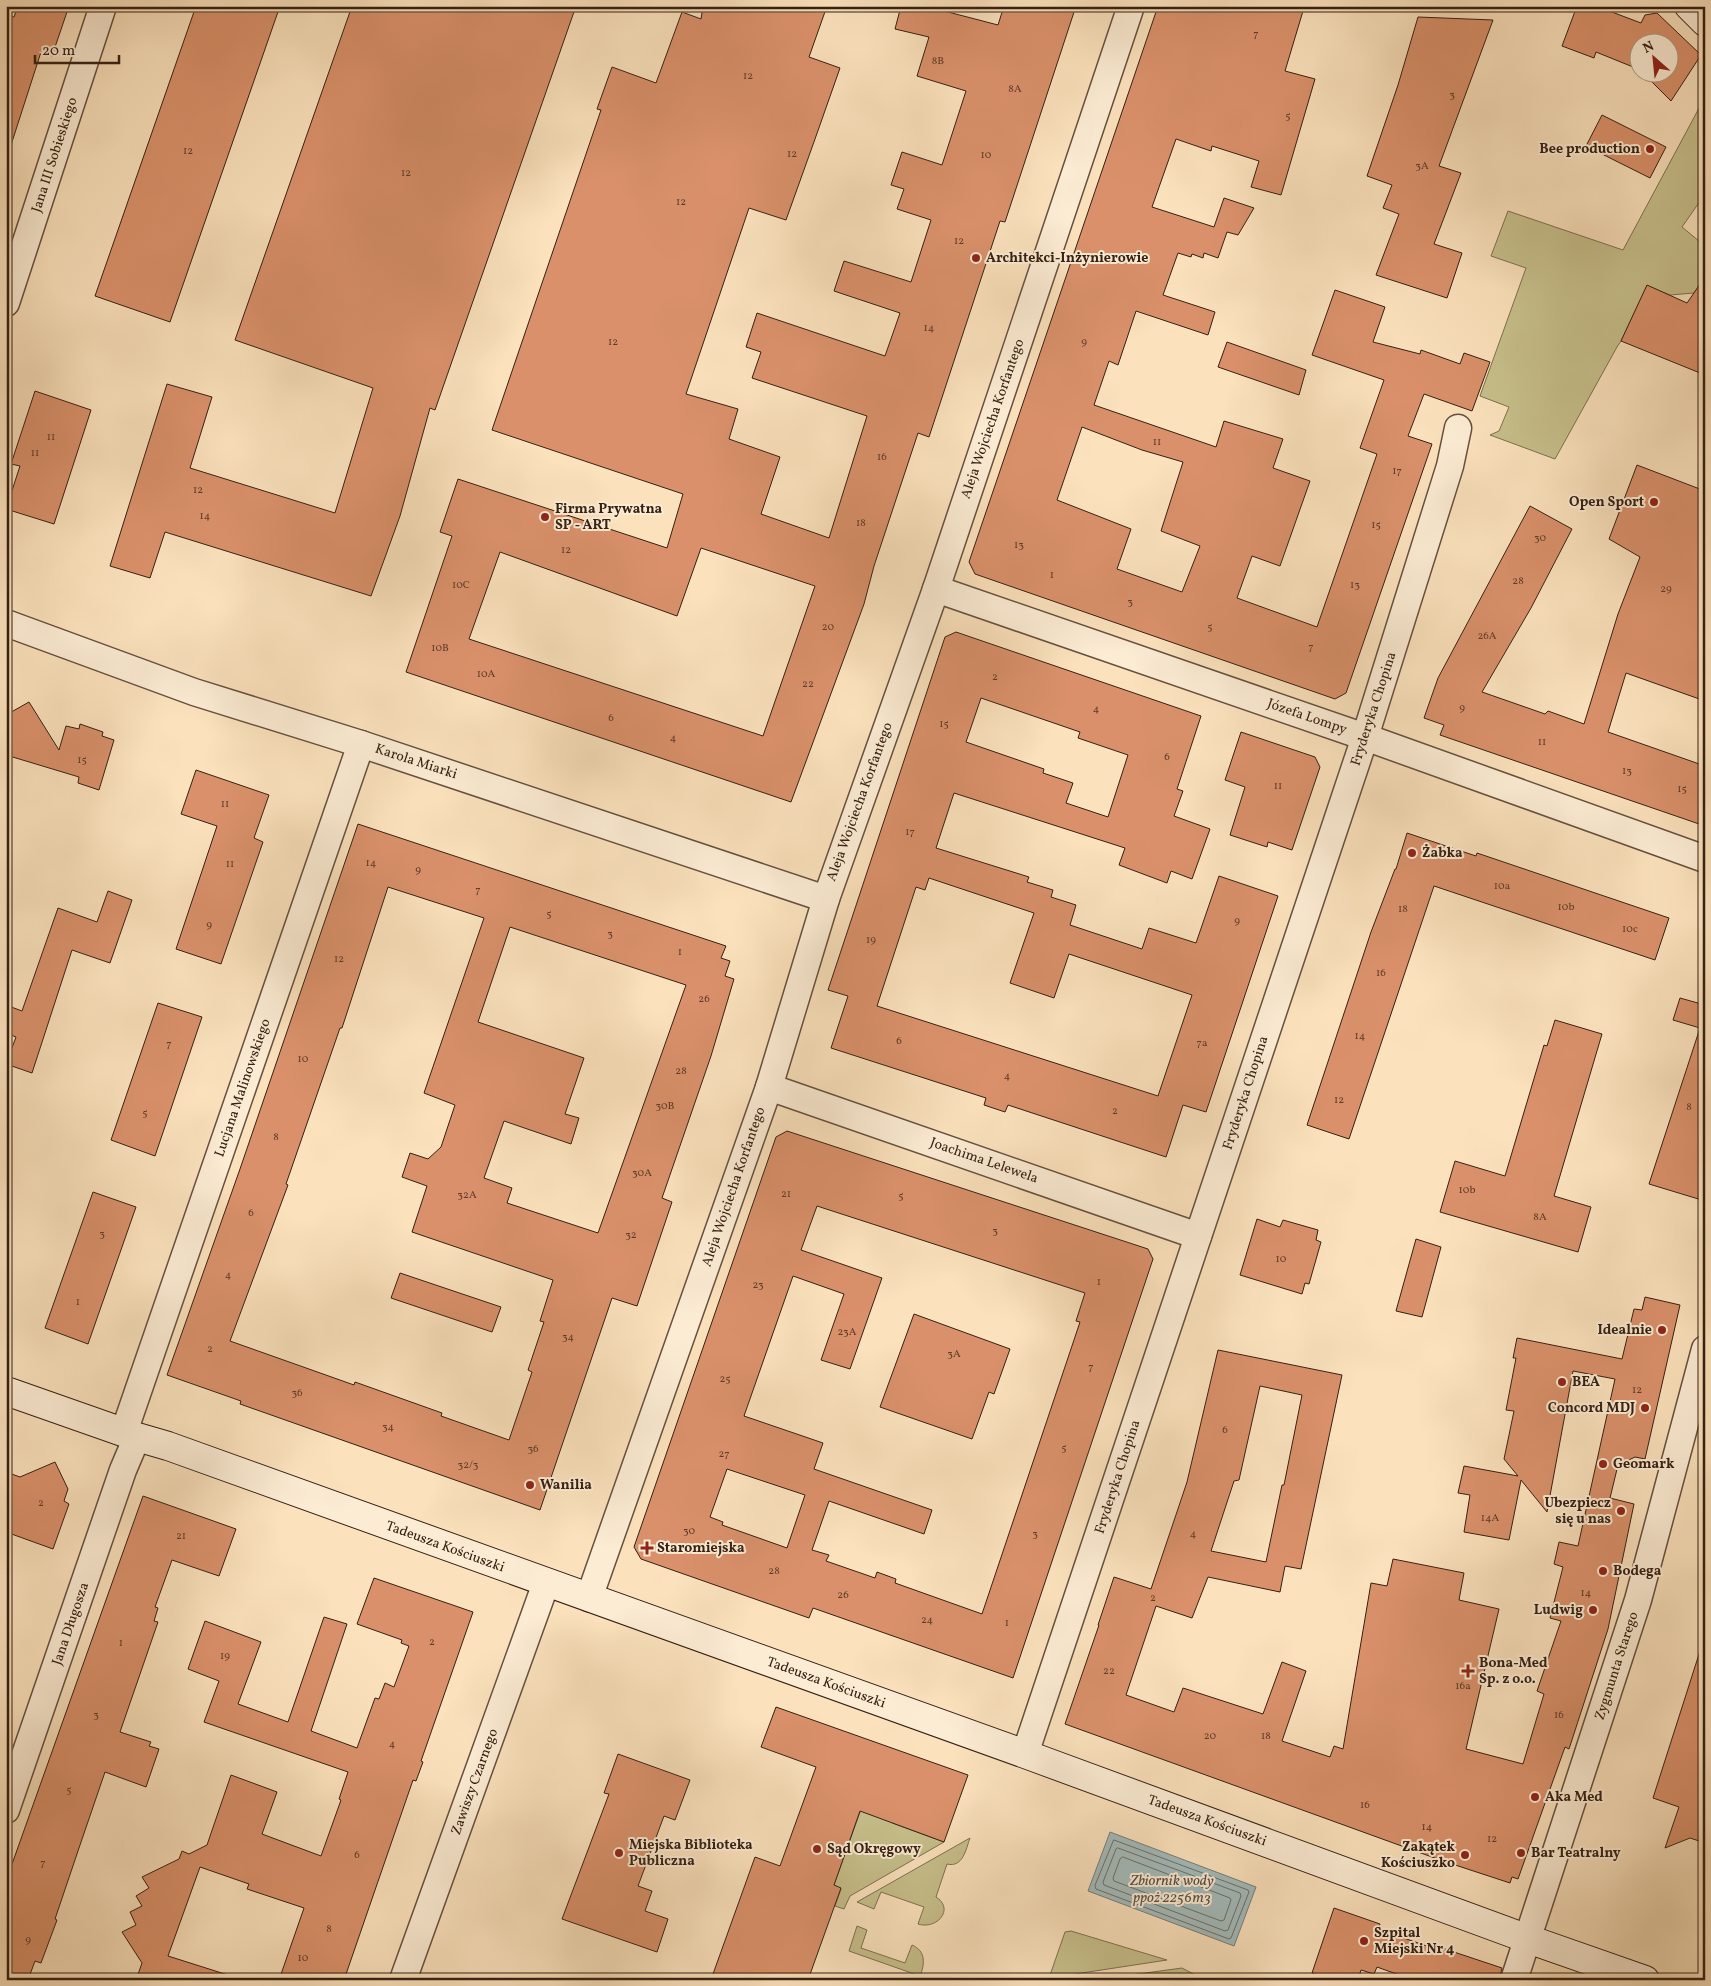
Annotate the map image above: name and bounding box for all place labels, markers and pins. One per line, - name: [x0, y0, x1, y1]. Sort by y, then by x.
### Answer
- place label: Bee production: [1539, 140, 1640, 159]
- marker: Bee production: [1644, 143, 1656, 155]
- place label: Architekci-Inżynierowie: [986, 249, 1148, 268]
- marker: Architekci-Inżynierowie: [970, 252, 982, 264]
- place label: Open Sport: [1569, 493, 1644, 512]
- marker: Open Sport: [1648, 496, 1660, 508]
- place label: Firma Prywatna SP - ART: [555, 500, 663, 535]
- marker: Firma Prywatna SP - ART: [539, 511, 551, 523]
- place label: Żabka: [1422, 844, 1463, 863]
- marker: Żabka: [1406, 847, 1418, 859]
- place label: Idealnie: [1597, 1321, 1652, 1340]
- marker: Idealnie: [1656, 1324, 1668, 1336]
- place label: BEA: [1572, 1373, 1600, 1392]
- marker: BEA: [1556, 1376, 1568, 1388]
- place label: Concord MDJ: [1548, 1399, 1635, 1418]
- marker: Concord MDJ: [1639, 1402, 1651, 1414]
- place label: Geomark: [1613, 1455, 1675, 1474]
- marker: Geomark: [1597, 1458, 1609, 1470]
- place label: Wanilia: [540, 1476, 592, 1495]
- marker: Wanilia: [524, 1479, 536, 1491]
- place label: Ubezpiecz się u nas: [1544, 1494, 1611, 1529]
- marker: Ubezpiecz się u nas: [1615, 1505, 1627, 1517]
- place label: Staromiejska: [657, 1539, 745, 1558]
- marker: Staromiejska: [641, 1542, 653, 1554]
- place label: Bodega: [1613, 1562, 1662, 1581]
- marker: Bodega: [1597, 1565, 1609, 1577]
- place label: Ludwig: [1534, 1601, 1583, 1620]
- marker: Ludwig: [1587, 1604, 1599, 1616]
- place label: Bona-Med Sp. z o.o.: [1479, 1654, 1548, 1689]
- marker: Bona-Med Sp. z o.o.: [1461, 1664, 1475, 1678]
- place label: Aka Med: [1545, 1788, 1603, 1807]
- marker: Aka Med: [1529, 1791, 1541, 1803]
- place label: Miejska Biblioteka Publiczna: [629, 1836, 753, 1871]
- place label: Zakątek Kościuszko: [1381, 1838, 1456, 1873]
- place label: Sąd Okręgowy: [827, 1840, 921, 1859]
- marker: Sąd Okręgowy: [811, 1843, 823, 1855]
- place label: Bar Teatralny: [1531, 1844, 1621, 1863]
- marker: Miejska Biblioteka Publiczna: [613, 1847, 625, 1859]
- marker: Bar Teatralny: [1515, 1847, 1527, 1859]
- marker: Zakątek Kościuszko: [1459, 1849, 1471, 1861]
- place label: Szpital Miejski Nr 4: [1374, 1924, 1455, 1959]
- marker: Szpital Miejski Nr 4: [1358, 1935, 1370, 1947]

